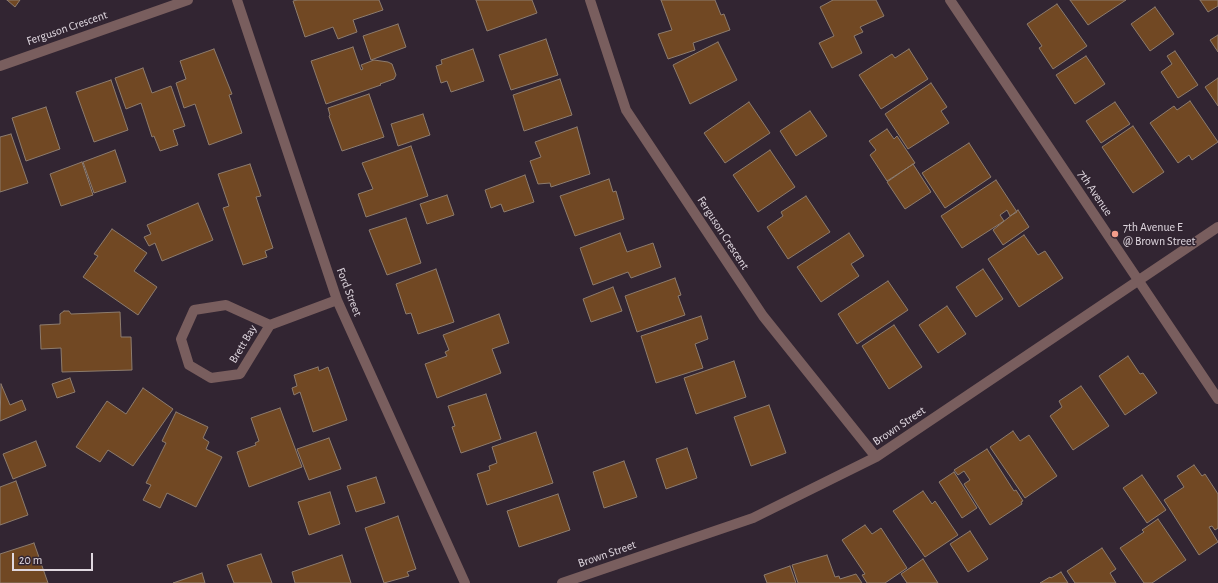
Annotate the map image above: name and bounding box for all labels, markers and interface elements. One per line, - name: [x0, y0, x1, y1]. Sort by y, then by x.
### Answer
- street label: Ferguson Crescent: [25, 7, 109, 49]
- street label: 7th Avenue: [1074, 167, 1116, 219]
- street label: Ferguson Crescent: [694, 194, 752, 272]
- place label: 7th Avenue E @ Brown Street: [1123, 220, 1195, 248]
- marker: 7th Avenue E @ Brown Street: [1110, 229, 1120, 239]
- street label: Ford Street: [333, 266, 365, 318]
- street label: Brett Bay: [226, 322, 260, 366]
- street label: Brown Street: [870, 403, 928, 449]
- street label: Brown Street: [576, 537, 638, 571]
- scale bar: [14, 545, 95, 571]
- text: 20 m: [19, 554, 42, 566]

